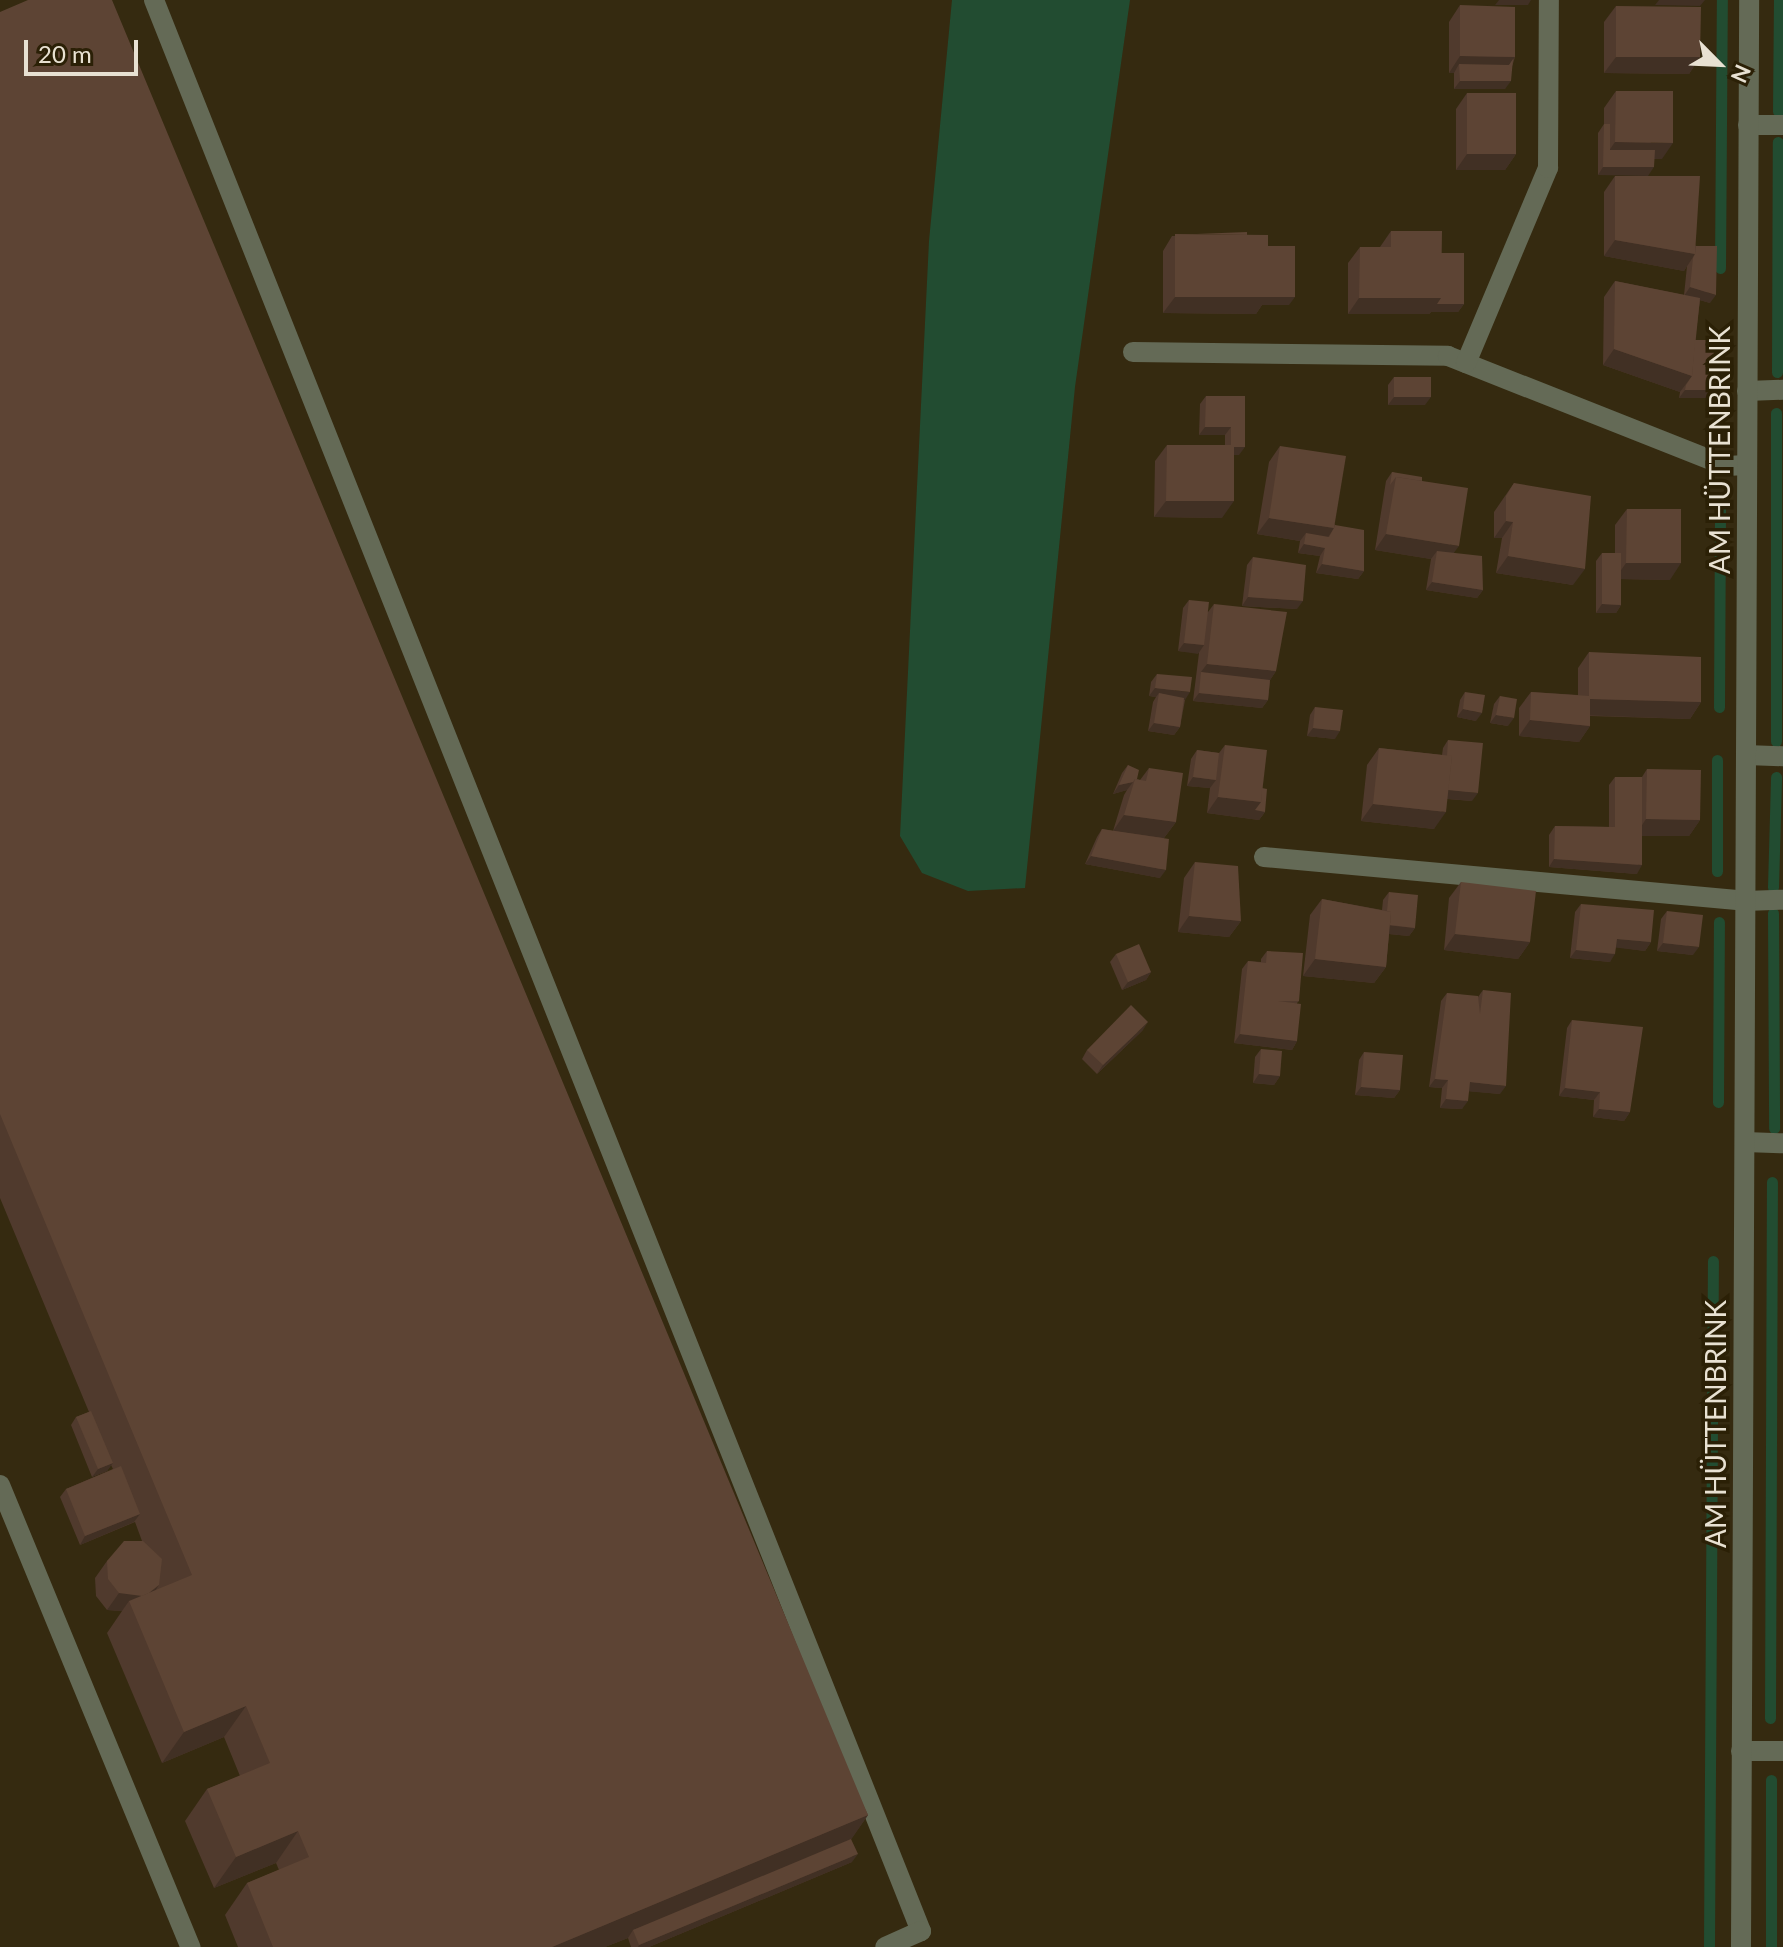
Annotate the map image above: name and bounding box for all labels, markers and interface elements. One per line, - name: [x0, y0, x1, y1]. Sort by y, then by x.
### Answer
- scale bar: [28, 24, 142, 74]
- north arrow: [1679, 24, 1759, 104]
- text: 20 m: [38, 39, 92, 68]
- text: N: [1726, 61, 1757, 87]
- street label: AM HÜTTENBRINK: [1702, 326, 1736, 574]
- street label: AM HÜTTENBRINK: [1698, 1300, 1732, 1548]

